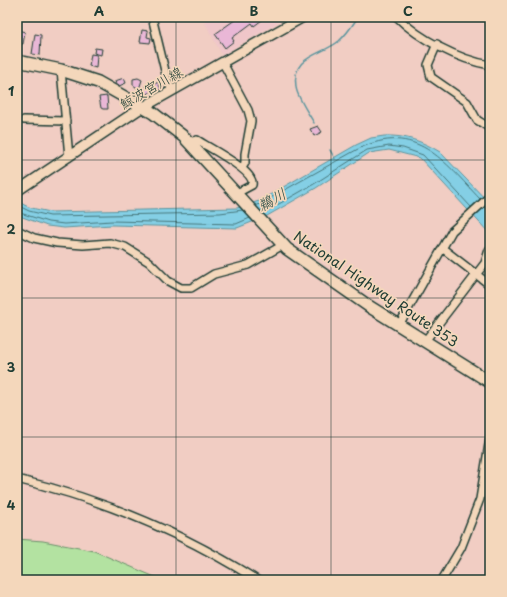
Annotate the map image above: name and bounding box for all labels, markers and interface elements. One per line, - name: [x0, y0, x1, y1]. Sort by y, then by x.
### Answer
- text: A: [94, 1, 104, 20]
- text: B: [250, 1, 259, 20]
- text: C: [403, 1, 413, 20]
- street label: 鯨波宮川線: [115, 61, 186, 114]
- text: 1: [8, 81, 14, 100]
- water label: 鵜川: [253, 181, 290, 216]
- text: 2: [6, 219, 16, 238]
- street label: National Highway Route 353: [290, 225, 463, 352]
- text: 3: [7, 357, 16, 376]
- text: 4: [7, 495, 16, 514]

